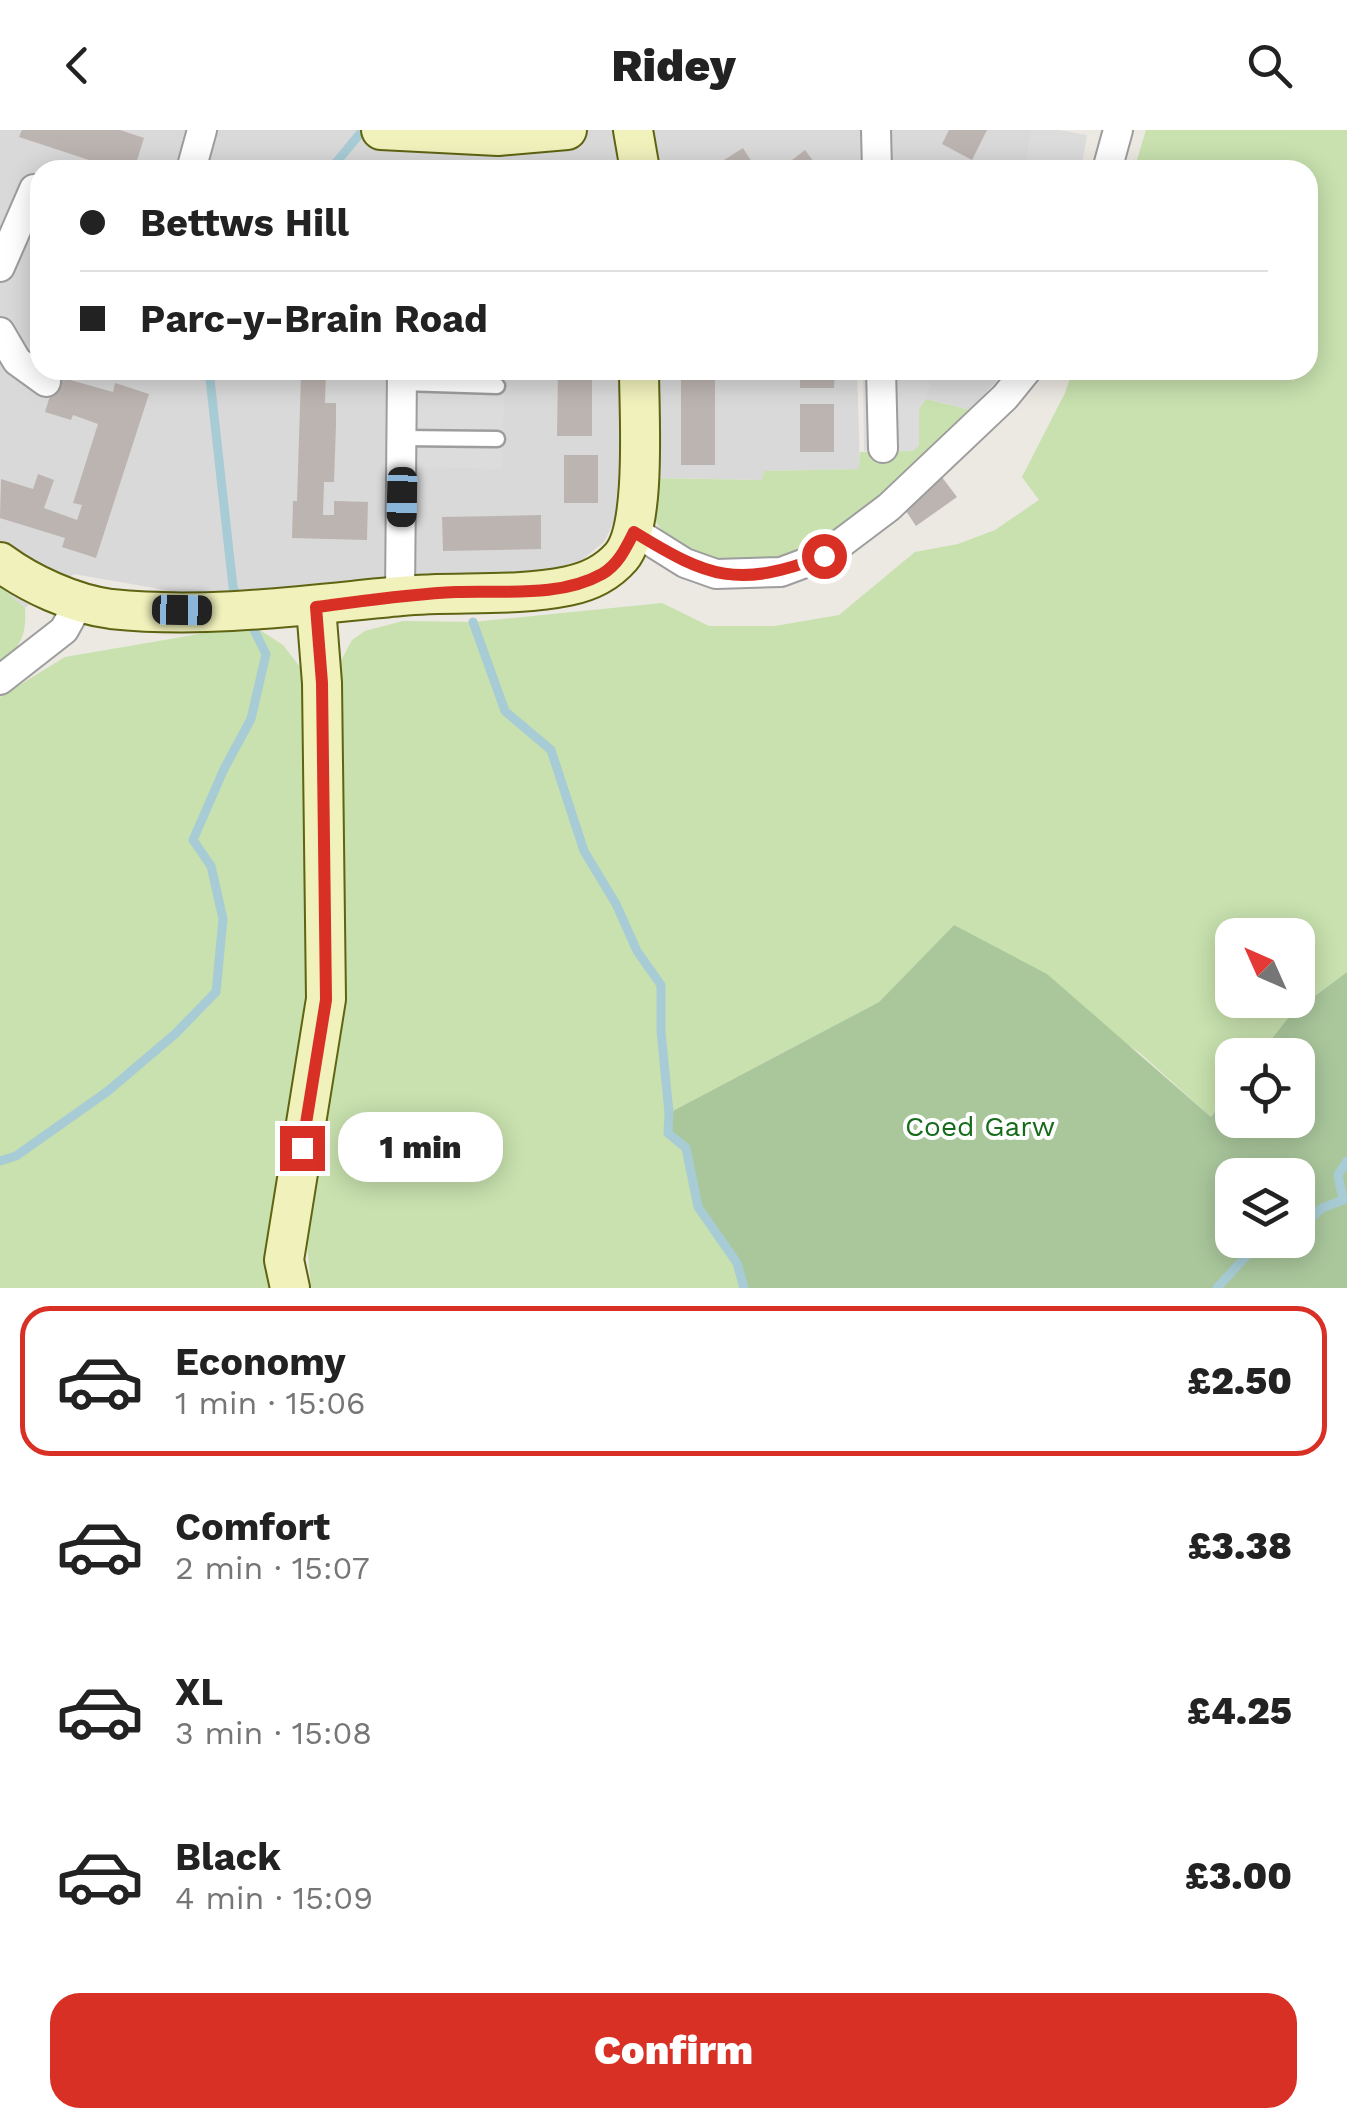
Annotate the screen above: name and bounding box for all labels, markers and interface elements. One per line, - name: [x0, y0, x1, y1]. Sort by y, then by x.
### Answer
- icon: back: [50, 38, 105, 93]
- icon: search: [1242, 38, 1297, 93]
- text: Ridey: [611, 39, 736, 92]
- text: Bettws Hill: [140, 201, 349, 245]
- text: Parc-y-Brain Road: [140, 297, 488, 341]
- car: [386, 467, 418, 527]
- route start: [802, 534, 847, 579]
- car: [152, 594, 212, 626]
- north arrow: [1215, 918, 1315, 1018]
- map controls: [1215, 918, 1315, 1258]
- button: locate: [1215, 1038, 1315, 1138]
- park label: Coed Garw: [905, 1110, 1055, 1143]
- callout: 1 min: [337, 1113, 502, 1183]
- route end: [280, 1126, 325, 1171]
- text: 1 min: [379, 1128, 462, 1166]
- button: layers: [1215, 1158, 1315, 1258]
- icon: car: [55, 1336, 145, 1426]
- text: Economy: [175, 1340, 346, 1384]
- text: £2.50: [1187, 1359, 1292, 1403]
- text: 1 min · 15:06: [175, 1384, 366, 1422]
- icon: car: [55, 1501, 145, 1591]
- text: Comfort: [175, 1505, 330, 1549]
- text: £3.38: [1188, 1524, 1292, 1568]
- text: 2 min · 15:07: [175, 1549, 370, 1587]
- icon: car: [55, 1666, 145, 1756]
- text: XL: [175, 1670, 223, 1714]
- text: £4.25: [1187, 1689, 1292, 1733]
- text: 3 min · 15:08: [175, 1714, 372, 1752]
- icon: car: [55, 1831, 145, 1921]
- text: Black: [175, 1835, 281, 1879]
- text: £3.00: [1185, 1854, 1292, 1898]
- text: 4 min · 15:09: [175, 1879, 373, 1917]
- button: Confirm: [50, 1993, 1297, 2108]

